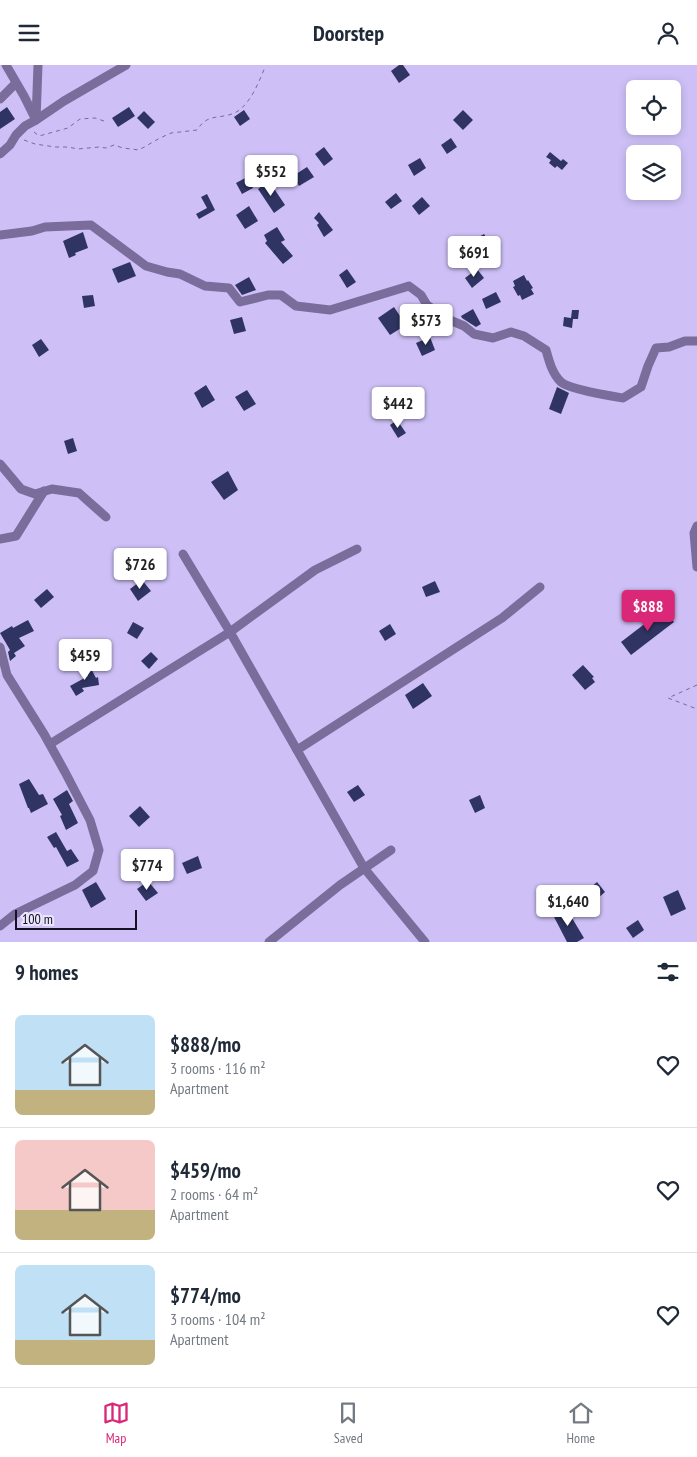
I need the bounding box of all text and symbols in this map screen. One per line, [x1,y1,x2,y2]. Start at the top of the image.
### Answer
icon: menu [15,19,43,47]
text: Doorstep [313,19,384,47]
icon: person [654,19,682,47]
map controls [626,80,681,200]
button: locate [626,80,681,135]
button: layers [626,145,681,200]
pin: $552 [241,155,301,197]
text: $552 [256,161,286,181]
pin: $691 [444,235,504,278]
text: $691 [459,242,489,262]
pin: $573 [396,303,456,346]
text: $573 [411,310,441,330]
pin: $442 [368,387,428,429]
text: $442 [383,393,413,413]
pin: $726 [110,547,170,590]
text: $726 [125,554,155,574]
pin: $888 [618,589,678,632]
text: $888 [633,596,663,616]
pin: $459 [55,639,115,681]
text: $459 [70,645,100,665]
pin: $774 [117,849,177,891]
text: $774 [132,855,162,875]
pin: $1,640 [527,885,609,927]
text: $1,640 [547,891,589,911]
scale bar [15,907,138,930]
text: 100 m [22,910,53,928]
icon: filters [654,958,682,986]
text: 9 homes [15,959,78,986]
text: $888/mo [170,1031,241,1058]
icon: home [55,1035,115,1095]
icon: heart [654,1051,682,1079]
text: 3 rooms · 116 m² [170,1058,266,1078]
text: Apartment [170,1078,229,1098]
text: $459/mo [170,1157,241,1184]
icon: home [55,1160,115,1220]
icon: heart [654,1176,682,1204]
text: 2 rooms · 64 m² [170,1184,258,1204]
text: Apartment [170,1204,229,1224]
text: $774/mo [170,1282,241,1309]
icon: home [55,1285,115,1345]
icon: heart [654,1301,682,1329]
text: 3 rooms · 104 m² [170,1309,266,1329]
text: Apartment [170,1329,229,1349]
tab: Map [102,1399,130,1447]
tab: Saved [334,1399,363,1447]
tab: Home [567,1399,595,1447]

